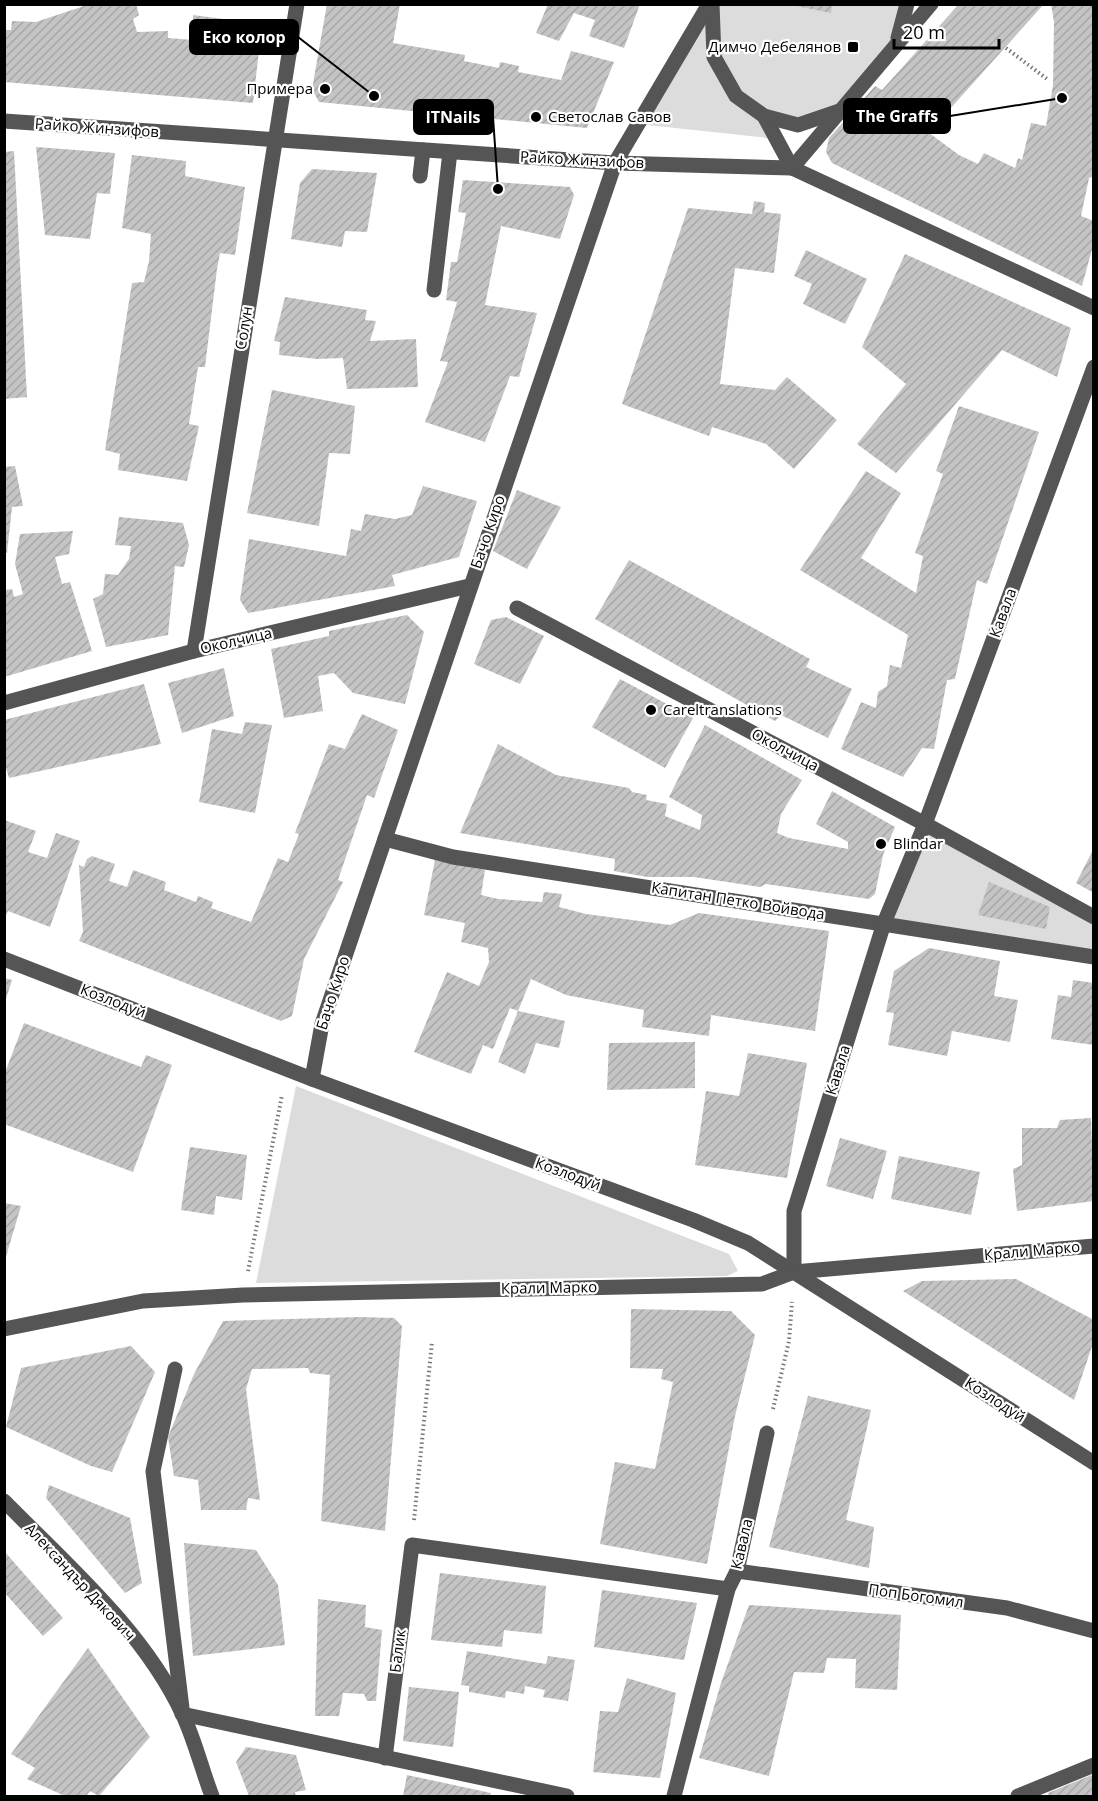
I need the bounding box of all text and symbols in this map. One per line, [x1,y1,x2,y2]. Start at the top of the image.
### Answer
scale bar [894,12,999,50]
callout: Еко колор [190,20,298,54]
text: 20 m [903,20,945,44]
text: Еко колор [202,26,286,48]
place label: Димчо Дебелянов [708,36,841,56]
marker: Димчо Дебелянов [846,40,860,54]
place label: Примера [246,78,313,98]
marker: Примера [318,82,332,96]
callout: The Graffs [844,99,950,133]
callout: ITNails [414,100,493,134]
text: The Graffs [856,105,938,127]
text: ITNails [426,106,481,128]
place label: Светослав Савов [548,106,671,126]
marker: Светослав Савов [529,110,543,124]
street label: Райко Жинзифов [34,113,160,141]
street label: Райко Жинзифов [519,146,645,172]
street label: Солун [230,305,256,351]
street label: Бачо Киро [465,492,509,571]
street label: Кавала [984,585,1020,640]
street label: Околчица [198,622,274,658]
place label: Careltranslations [663,699,782,719]
marker: Careltranslations [644,703,658,717]
street label: Околчица [748,723,823,775]
place label: Blindar [893,833,943,853]
marker: Blindar [874,837,888,851]
street label: Капитан Петко Войвода [650,876,826,924]
street label: Бачо Киро [311,953,353,1032]
street label: Козлодуй [78,978,149,1022]
street label: Кавала [820,1042,854,1097]
street label: Козлодуй [533,1152,604,1194]
street label: Крали Марко [983,1236,1081,1264]
street label: Крали Марко [501,1276,597,1298]
street label: Козлодуй [961,1372,1030,1426]
street label: Кавала [726,1517,757,1571]
street label: Александър Дякович [21,1518,141,1644]
street label: Поп Богомил [867,1578,965,1612]
street label: Балик [384,1628,410,1674]

